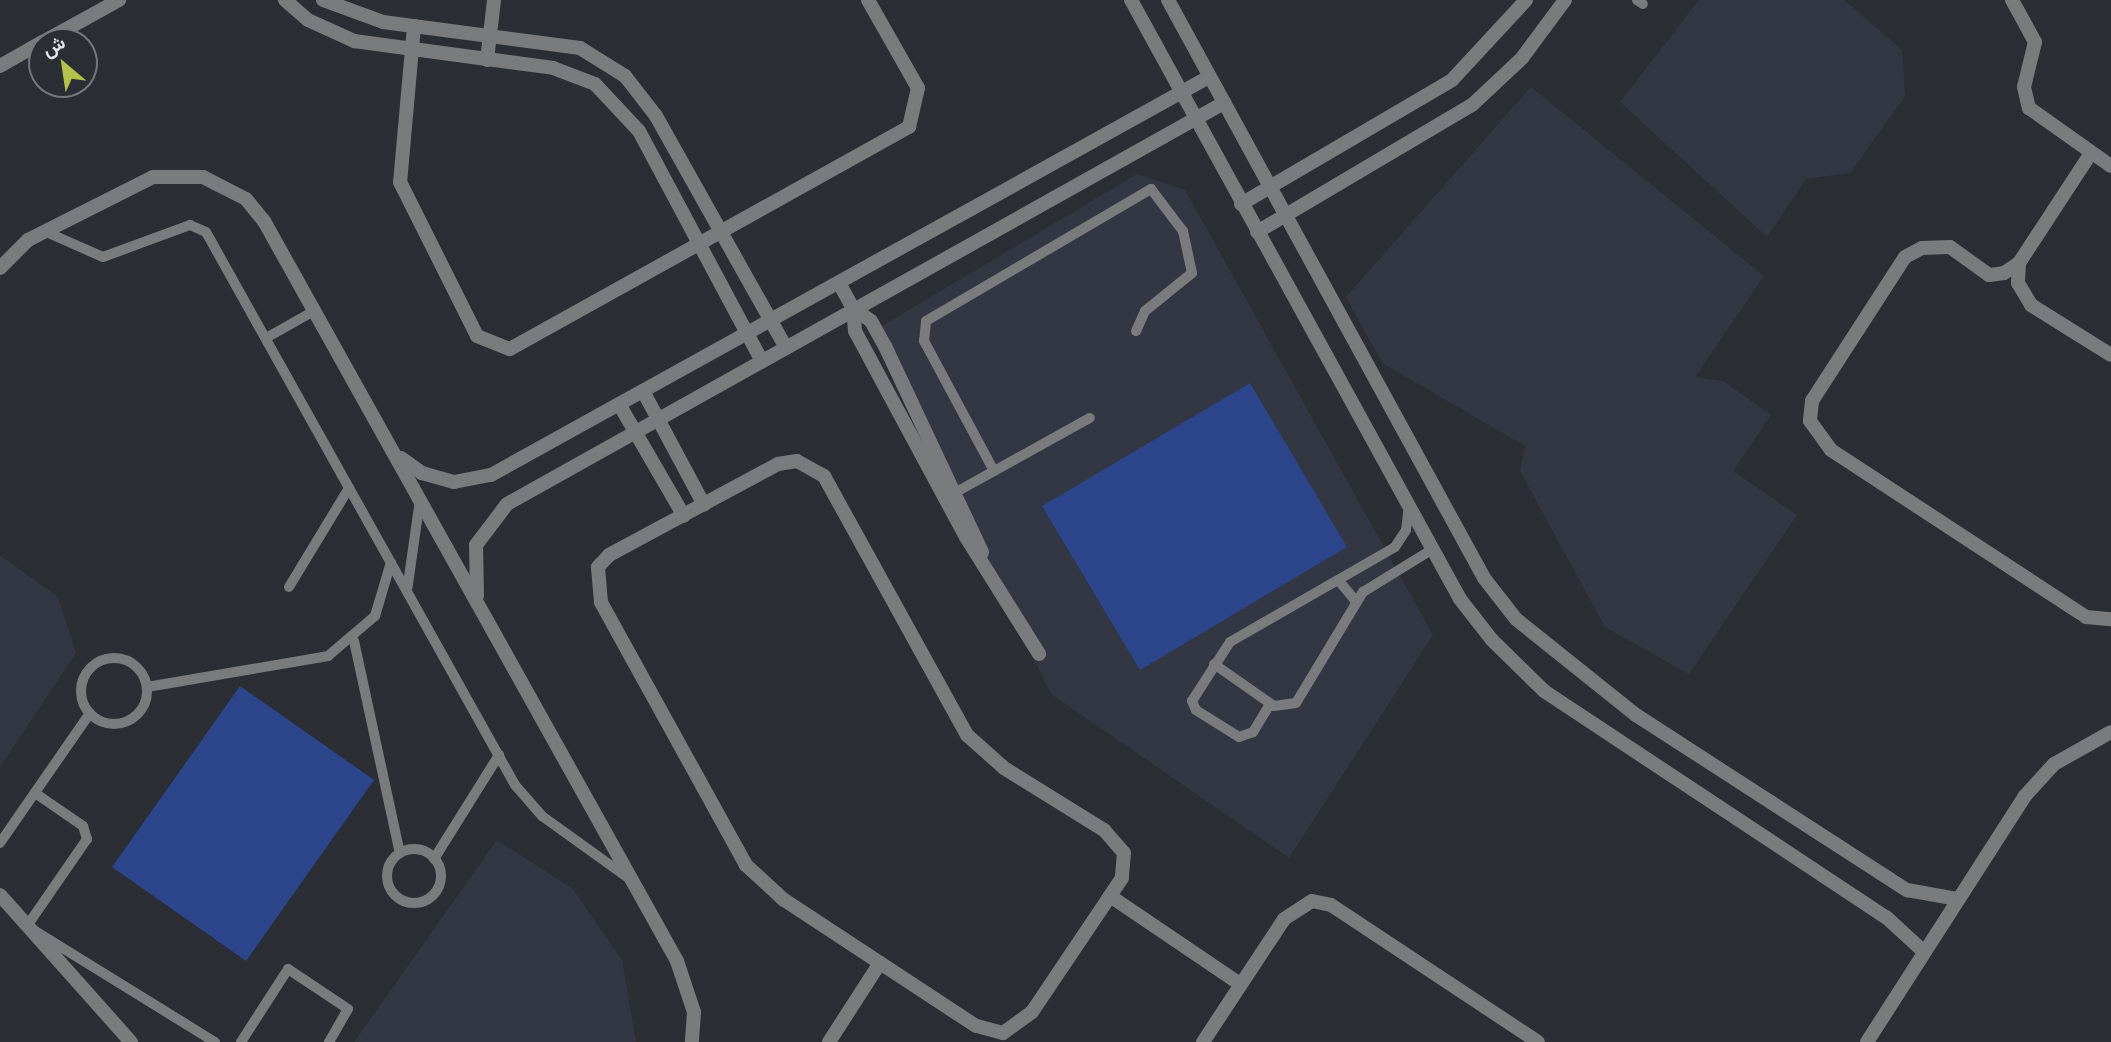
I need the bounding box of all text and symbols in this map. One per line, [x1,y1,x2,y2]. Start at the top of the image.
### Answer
north arrow [28,28,98,98]
text: ش [37,29,70,63]

